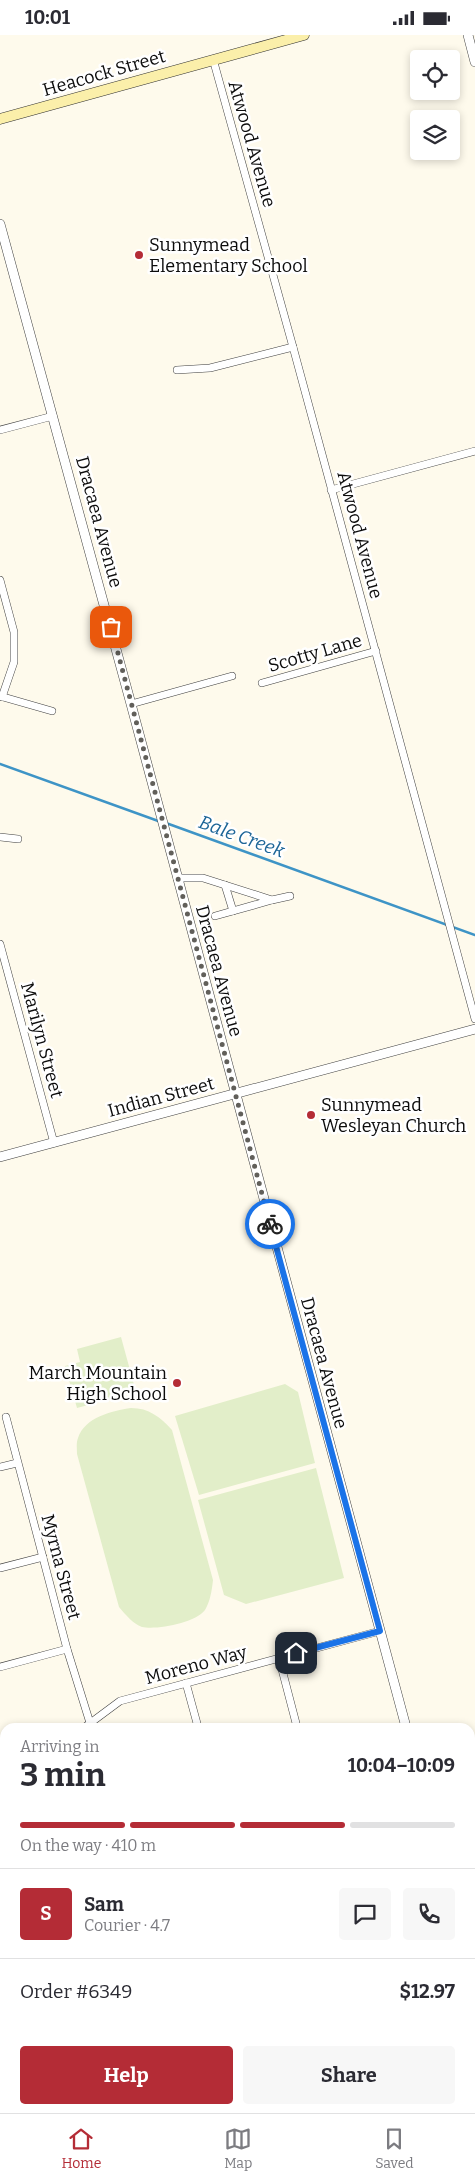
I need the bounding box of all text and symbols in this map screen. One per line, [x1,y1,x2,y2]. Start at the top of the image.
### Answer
text: 10:01 [25,6,70,29]
street label: Heacock Street [40,45,168,101]
map controls [410,50,460,160]
button: locate [410,50,460,100]
street label: Atwood Avenue [223,78,281,210]
button: layers [410,110,460,160]
place label: Sunnymead Elementary School [149,234,308,277]
marker: Sunnymead Elementary School [133,249,145,261]
street label: Dracaea Avenue [71,454,127,590]
street label: Atwood Avenue [332,469,388,601]
pin [90,606,132,648]
icon: bag [97,613,125,641]
street label: Scotty Lane [266,629,364,677]
water label: Bale Creek [196,810,288,863]
street label: Dracaea Avenue [191,903,247,1039]
street label: Marilyn Street [16,980,68,1101]
street label: Indian Street [105,1072,217,1122]
place label: Sunnymead Wesleyan Church [321,1094,466,1137]
marker: Sunnymead Wesleyan Church [305,1109,317,1121]
courier [245,1199,295,1249]
icon: bike [256,1210,284,1238]
street label: Dracaea Avenue [296,1295,352,1431]
place label: March Mountain High School [29,1362,168,1405]
marker: March Mountain High School [171,1377,183,1389]
street label: Myrna Street [36,1512,86,1623]
pin [275,1632,317,1674]
icon: home [282,1639,310,1667]
street label: Moreno Way [143,1641,250,1689]
text: Arriving in [20,1737,99,1756]
text: 10:04–10:09 [348,1754,455,1777]
text: 3 min [20,1756,106,1794]
text: On the way · 410 m [20,1836,156,1855]
button: chat [339,1888,391,1940]
button: phone [403,1888,455,1940]
text: Sam [84,1893,124,1916]
text: S [40,1902,52,1925]
text: Courier · 4.7 [84,1916,170,1935]
text: Order #6349 [20,1980,132,2003]
text: $12.97 [399,1980,455,2003]
button: Help [20,2046,233,2104]
button: Share [243,2046,455,2104]
tab: Home [61,2125,101,2172]
tab: Map [224,2125,252,2172]
tab: Saved [375,2125,414,2172]

